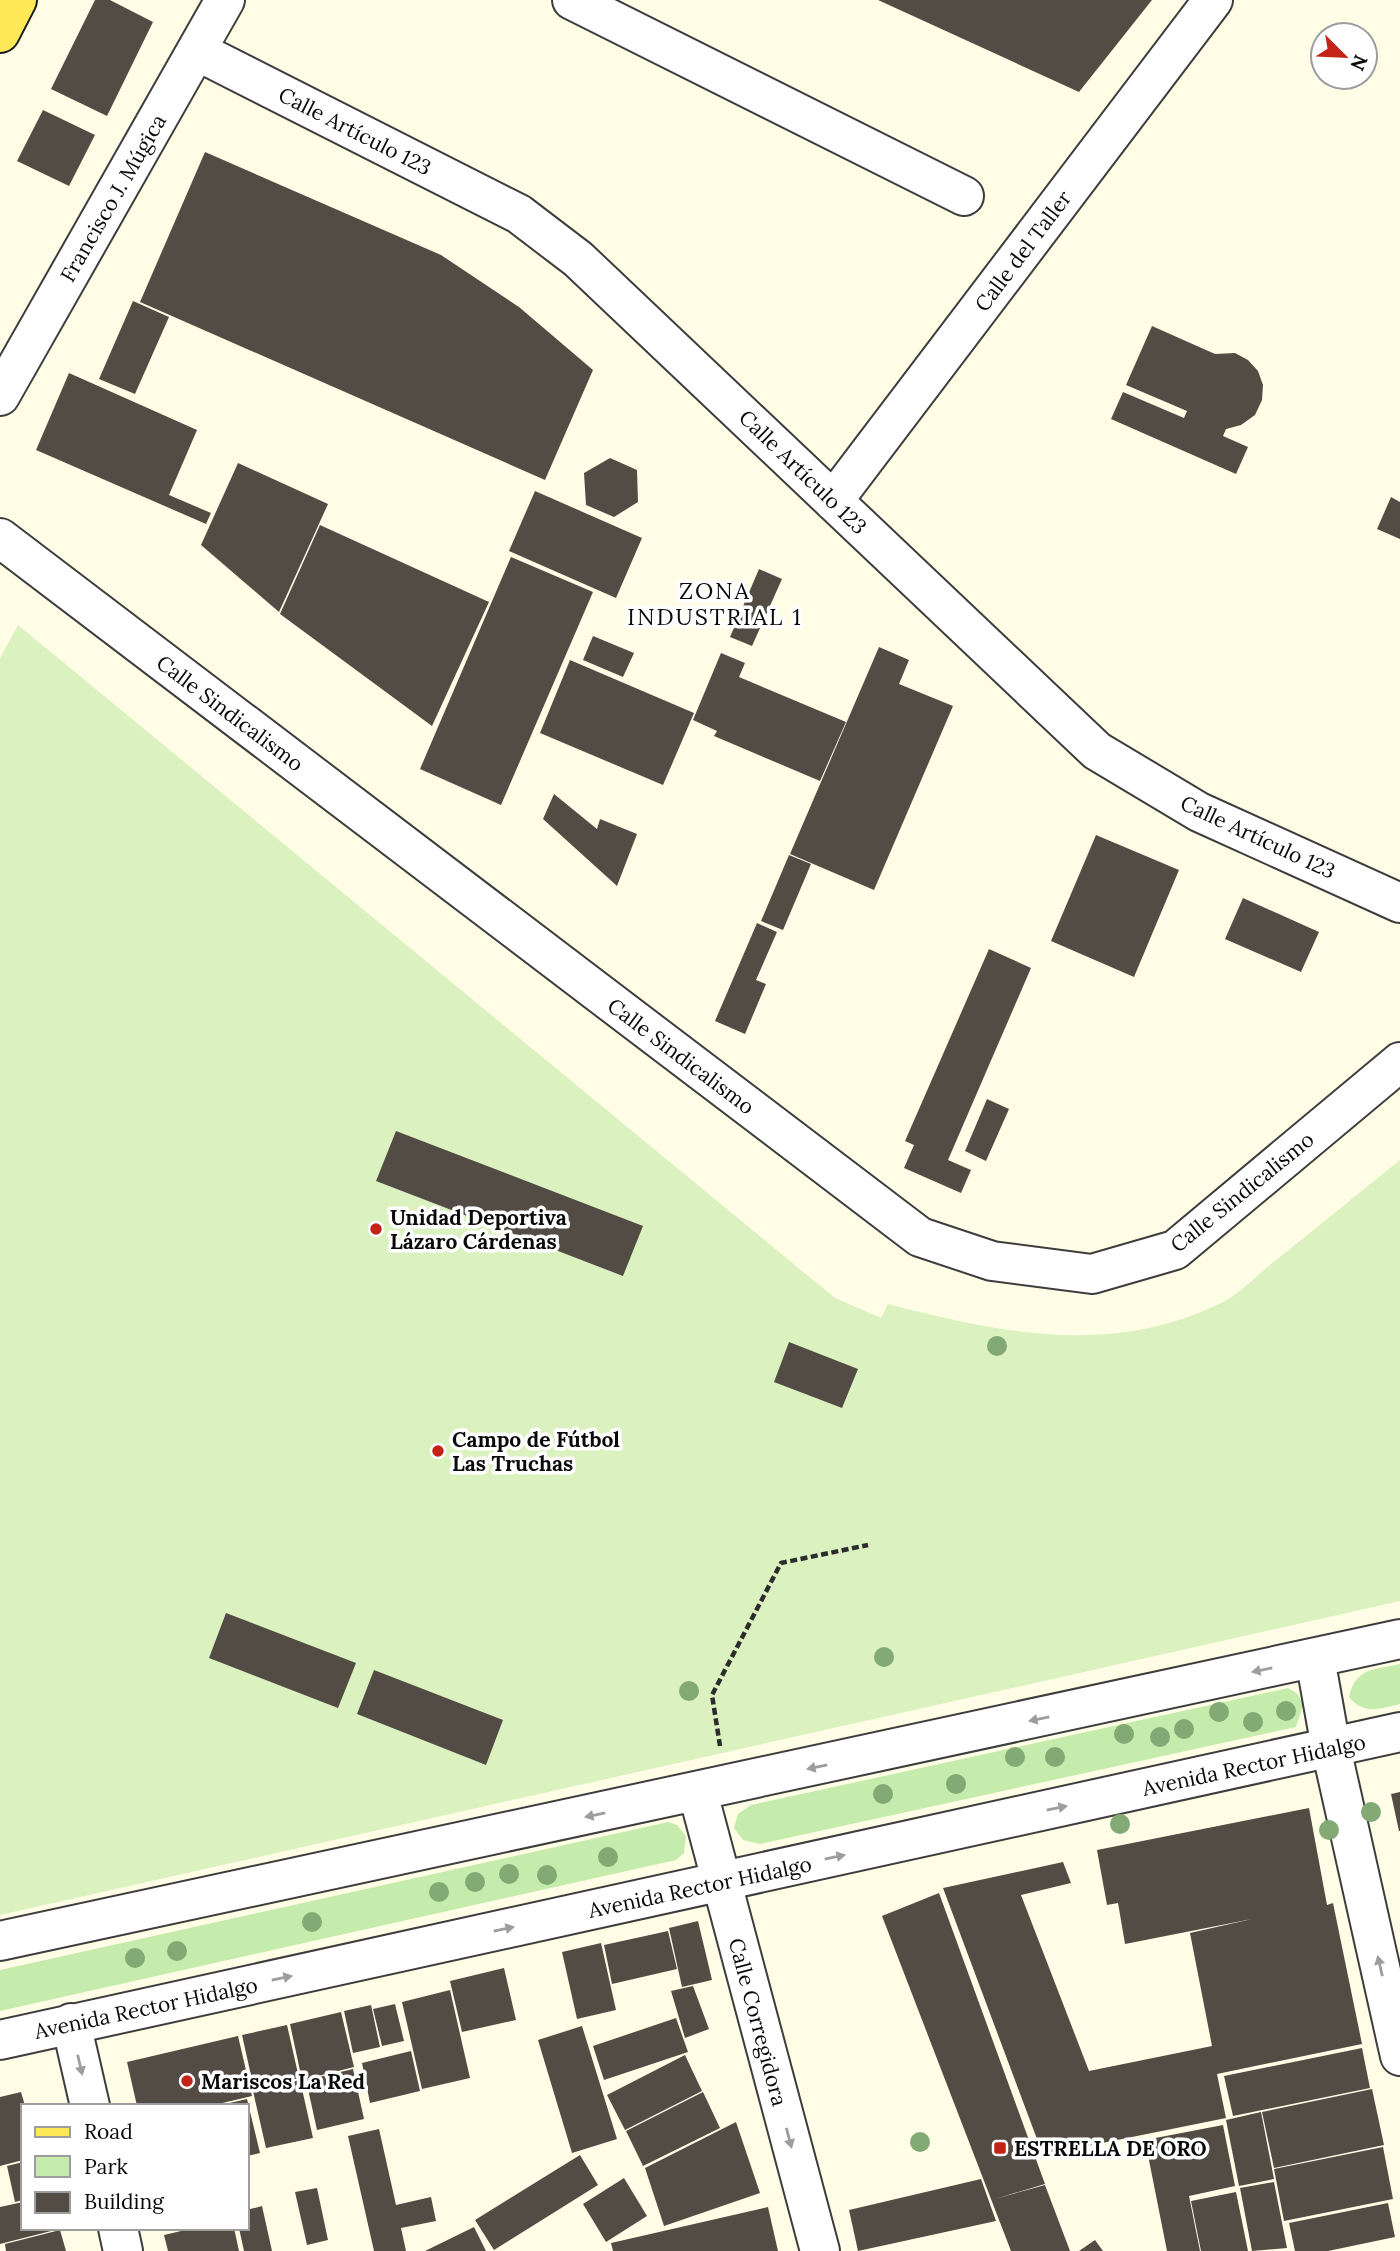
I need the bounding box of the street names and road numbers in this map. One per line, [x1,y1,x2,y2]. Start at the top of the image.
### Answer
street label: Calle Artículo 123 [274,81,436,181]
street label: Francisco J. Múgica [54,109,172,287]
street label: Calle del Taller [969,185,1077,317]
street label: Calle Artículo 123 [733,404,873,540]
street label: Calle Sindicalismo [151,649,309,777]
street label: Calle Artículo 123 [1176,789,1340,885]
street label: Calle Sindicalismo [602,992,760,1120]
street label: Calle Sindicalismo [1165,1126,1319,1258]
street label: Avenida Rector Hidalgo [1139,1728,1368,1802]
street label: Avenida Rector Hidalgo [585,1850,814,1924]
street label: Calle Corregidora [723,1935,793,2109]
street label: Avenida Rector Hidalgo [31,1971,260,2045]

